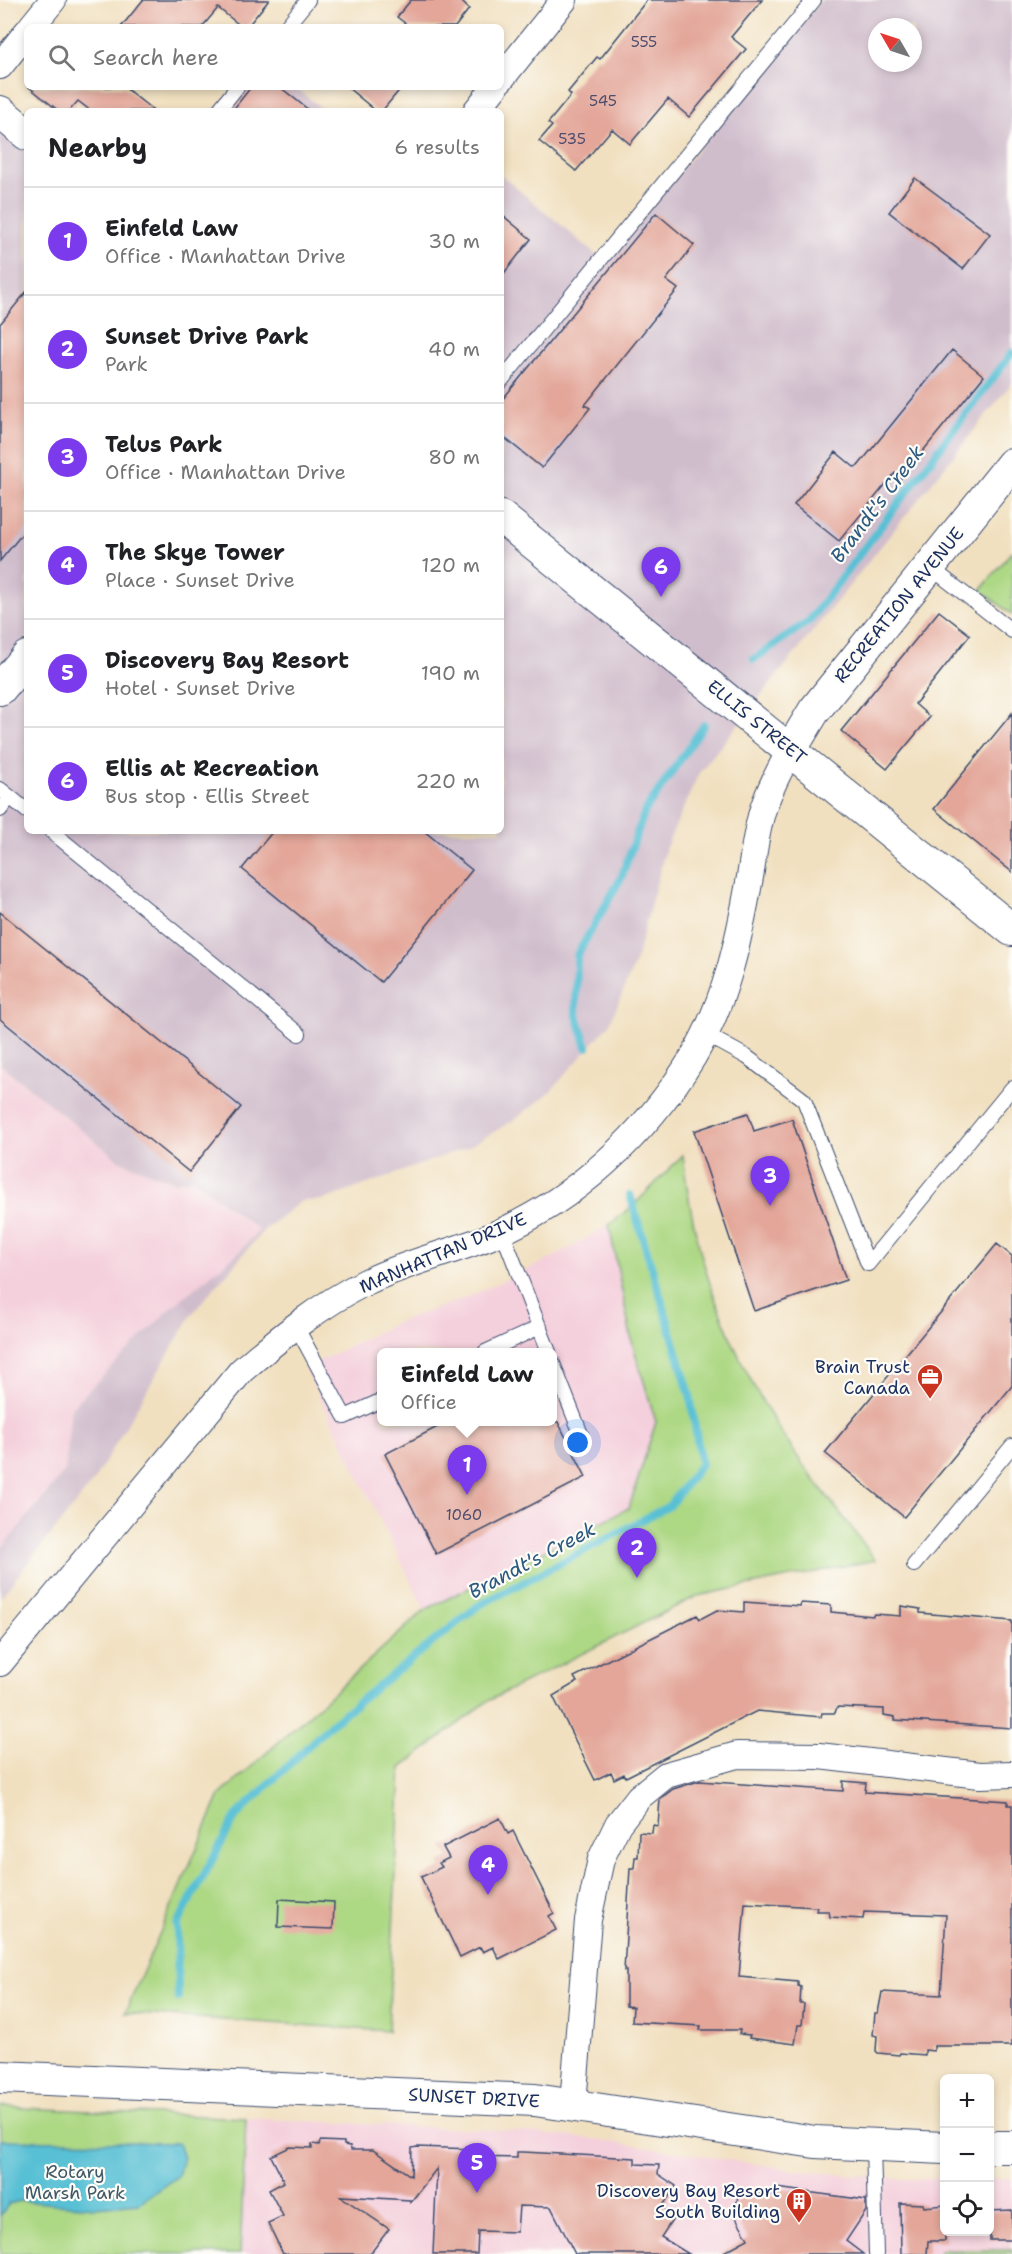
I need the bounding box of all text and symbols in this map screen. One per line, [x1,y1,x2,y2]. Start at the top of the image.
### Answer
north arrow [868,18,922,72]
search box [24,24,504,90]
house number: 555 [631,32,657,52]
icon: search [45,41,78,74]
text: Search here [93,43,219,72]
house number: 545 [589,91,617,111]
house number: 535 [558,129,586,149]
text: Nearby [48,130,147,165]
text: 6 results [394,134,480,160]
text: Einfeld Law [105,214,238,243]
text: 1 [63,228,72,254]
text: 30 m [428,228,480,254]
text: Office · Manhattan Drive [105,243,346,269]
text: Sunset Drive Park [105,322,309,351]
text: 2 [61,336,75,362]
text: 40 m [428,336,480,362]
text: Park [105,351,148,377]
text: Telus Park [105,430,223,459]
water label: Brandt's Creek [824,439,930,568]
text: 3 [61,444,75,470]
text: 80 m [428,444,480,470]
text: Office · Manhattan Drive [105,459,346,485]
street label: RECREATION AVENUE [829,522,969,688]
text: The Skye Tower [105,538,285,567]
pin: 6 [642,548,680,597]
text: 4 [61,552,75,578]
text: 120 m [421,552,480,578]
text: Place · Sunset Drive [105,567,295,593]
text: Discovery Bay Resort [105,646,349,675]
text: 5 [61,660,74,686]
text: 190 m [421,660,480,686]
street label: ELLIS STREET [702,674,812,770]
text: Hotel · Sunset Drive [105,675,296,701]
text: Ellis at Recreation [105,754,319,783]
text: 6 [61,768,75,794]
text: 220 m [416,768,480,794]
text: Bus stop · Ellis Street [105,783,310,809]
pin: 3 [750,1156,790,1206]
street label: MANHATTAN DRIVE [356,1207,530,1299]
popup [377,1348,557,1426]
place label: Brain Trust Canada [815,1355,910,1400]
text: Einfeld Law [401,1360,533,1389]
office icon: Brain Trust Canada [915,1362,945,1400]
text: Office [401,1389,457,1415]
your location [563,1428,592,1457]
pin: 1 [448,1446,486,1495]
house number: 1060 [446,1505,482,1525]
water label: Brandt's Creek [464,1515,601,1605]
pin: 2 [618,1528,656,1578]
pin: 4 [468,1846,508,1895]
map controls [940,2074,994,2236]
button: + [940,2074,994,2128]
street label: SUNSET DRIVE [408,2083,540,2113]
button: − [940,2128,994,2182]
pin: 5 [458,2144,496,2193]
park label: Rotary Marsh Park [25,2160,125,2205]
place label: Discovery Bay Resort South Building [597,2179,780,2224]
button: locate [940,2182,994,2236]
building icon: Discovery Bay Resort South Building [784,2186,814,2224]

